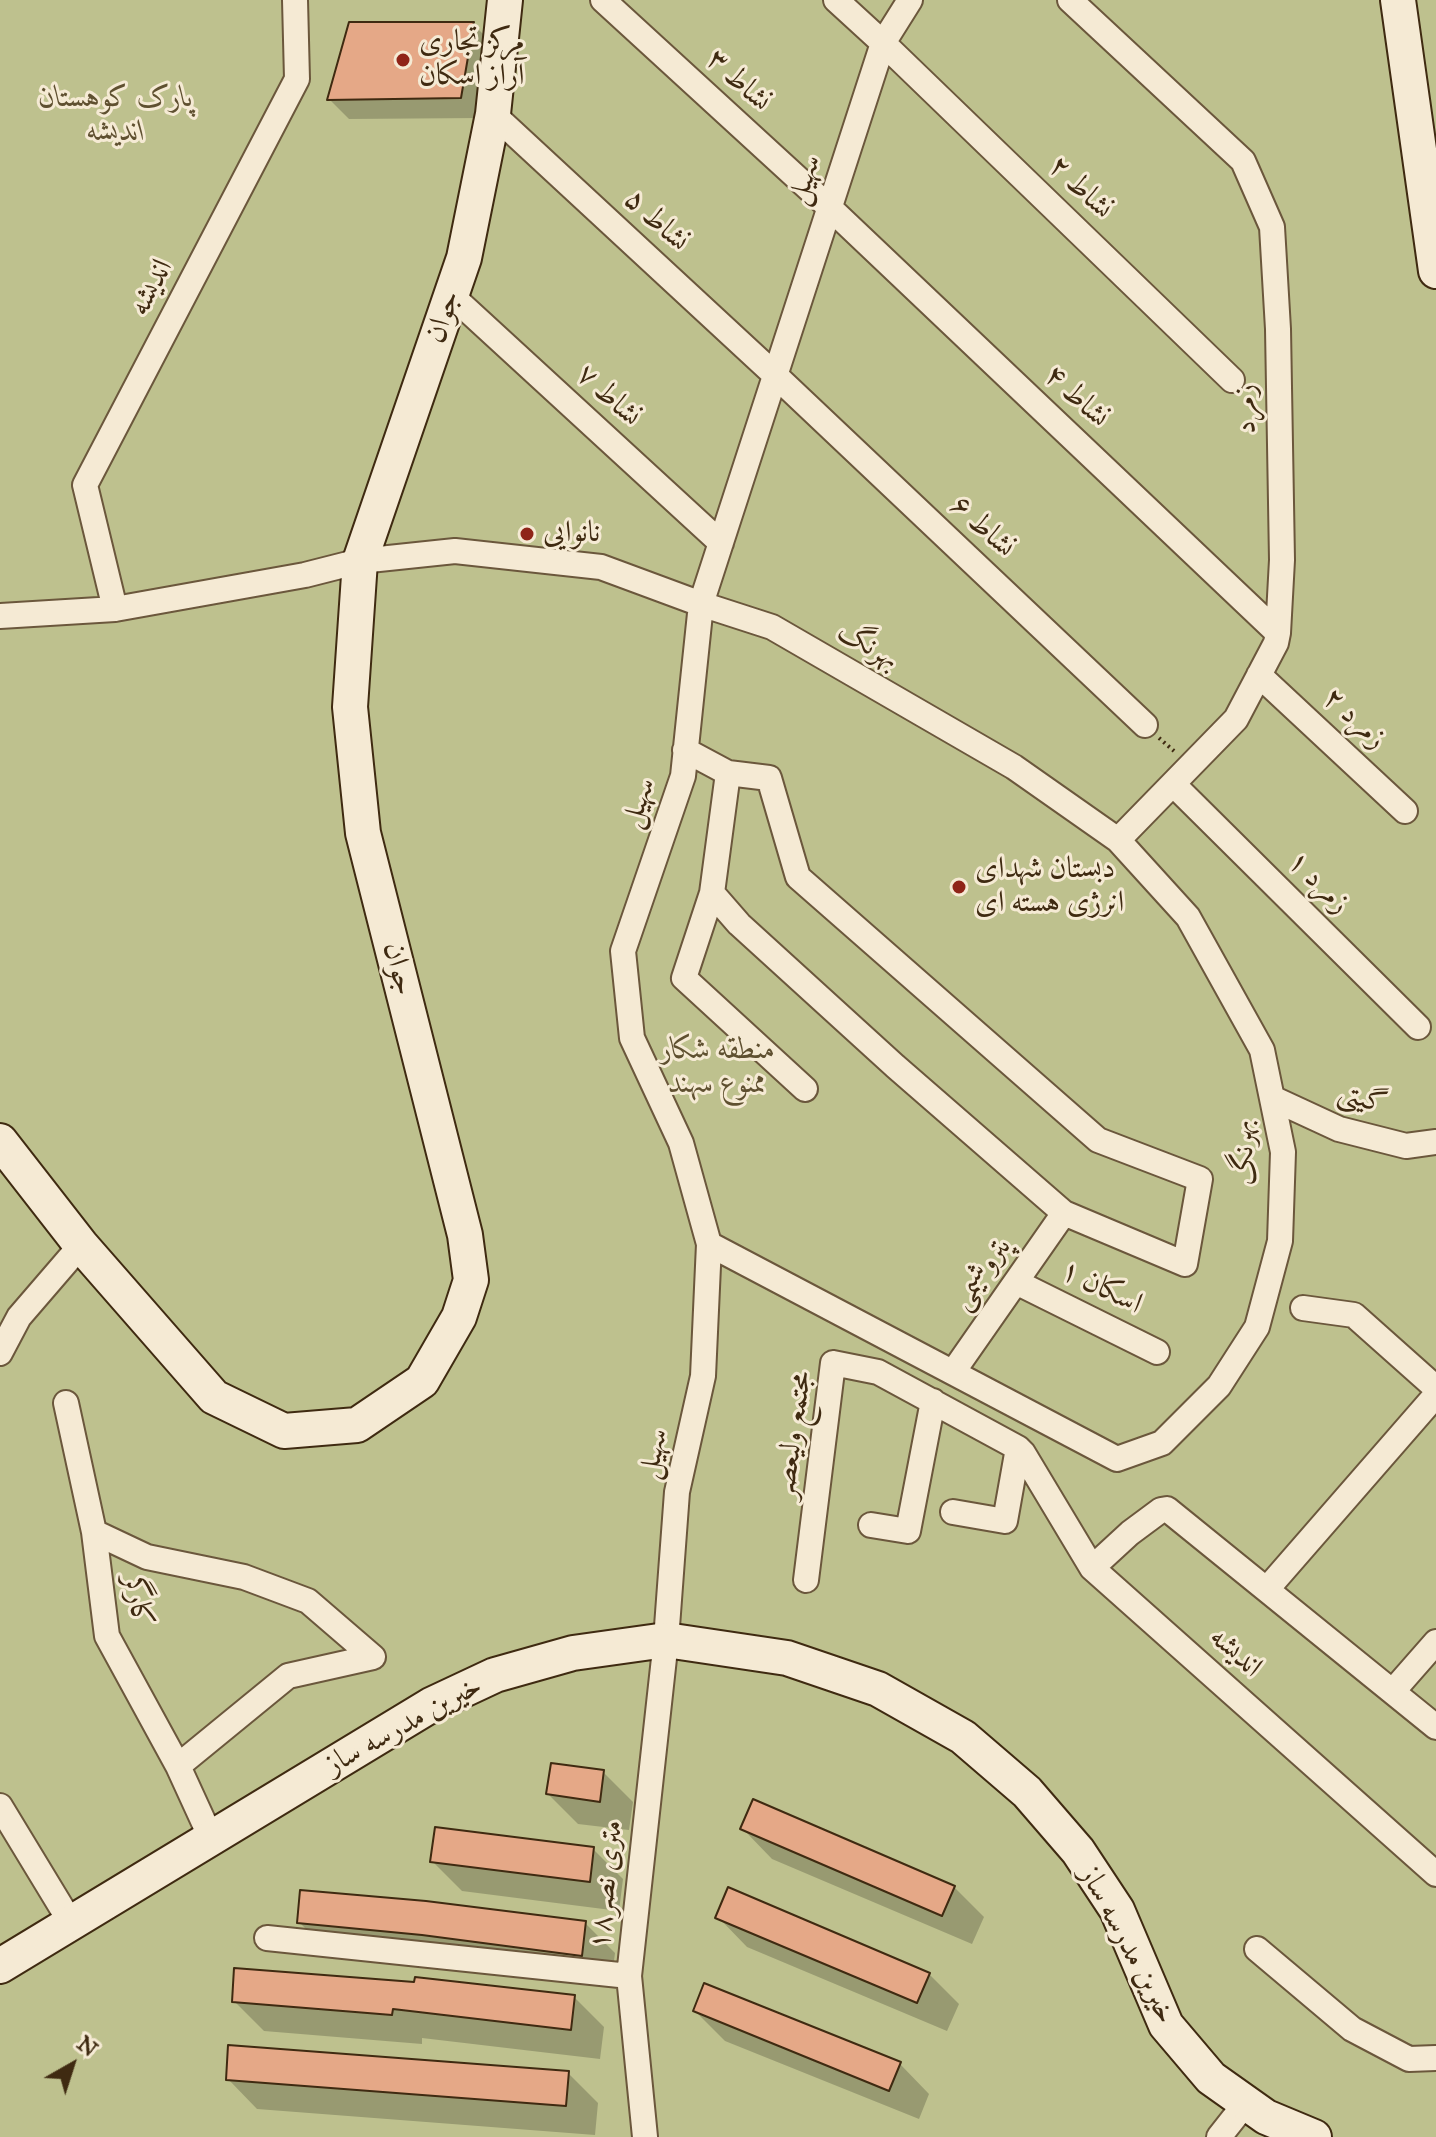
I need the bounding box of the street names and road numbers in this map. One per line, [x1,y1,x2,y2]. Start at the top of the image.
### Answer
street label: نشاط ۳ [698,42,778,120]
street label: نشاط ۲ [1040,149,1120,227]
street label: سهیل [780,150,830,210]
street label: نشاط ۵ [616,182,696,260]
street label: اندیشه [122,254,182,322]
street label: جوان [418,286,470,348]
street label: نشاط ۷ [568,357,648,435]
street label: نشاط ۴ [1036,358,1116,436]
street label: زمرد [1229,384,1265,434]
street label: نشاط ۶ [942,488,1022,566]
street label: بهرنگ [830,614,906,678]
street label: زمرد ۲ [1315,681,1393,757]
street label: سهیل [614,773,664,833]
street label: زمرد ۱ [1279,844,1357,922]
street label: جوان [374,939,422,999]
street label: گیتی [1333,1074,1391,1124]
street label: بهرنگ [1224,1119,1266,1187]
street label: پتروشیمی [944,1231,1020,1317]
street label: اسکان ۱ [1054,1253,1148,1323]
street label: مجتمع ولیعصر [767,1369,821,1501]
street label: سهیل [631,1425,677,1483]
street label: کارگر [115,1572,159,1630]
street label: اندیشه [1201,1620,1269,1686]
street label: خیرین مدرسه ساز [319,1668,489,1784]
street label: ۱۸متری نصر [582,1818,632,1952]
street label: خیرین مدرسه ساز [1070,1860,1184,2030]

